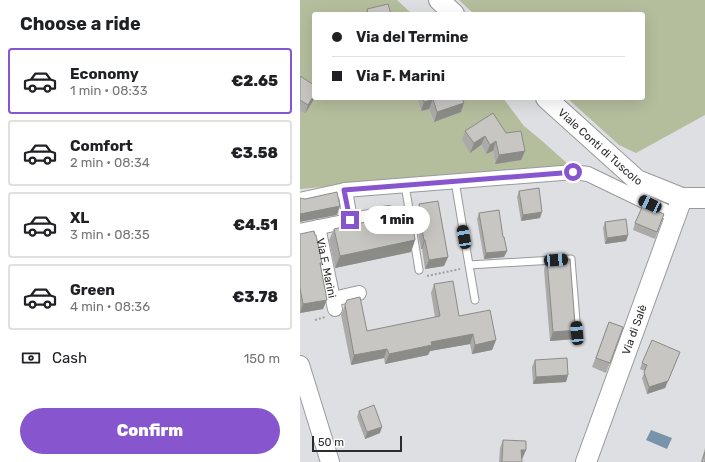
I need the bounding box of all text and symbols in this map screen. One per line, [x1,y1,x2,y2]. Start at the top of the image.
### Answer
text: Choose a ride [20,13,141,35]
text: Via del Termine [356,28,469,46]
icon: car [22,63,58,99]
text: Economy [70,65,139,83]
text: Via F. Marini [356,67,445,85]
text: €2.65 [231,72,278,90]
text: 1 min · 08:33 [70,83,147,98]
street label: Viale Conti di Tuscolo [556,106,644,188]
icon: car [22,135,58,171]
text: Comfort [70,137,133,155]
text: €3.58 [231,144,278,162]
text: 2 min · 08:34 [70,155,150,170]
route start [564,163,582,181]
car [637,193,663,215]
callout: 1 min [364,206,430,234]
icon: car [22,207,58,243]
text: XL [70,209,89,227]
route end [341,211,359,229]
text: 1 min [380,212,414,227]
text: €4.51 [233,216,278,234]
car [456,224,472,250]
text: 3 min · 08:35 [70,227,150,242]
street label: Via F. Marini [314,237,339,299]
car [544,253,568,267]
icon: car [22,279,58,315]
text: Green [70,281,115,299]
text: €3.78 [232,288,278,306]
text: 4 min · 08:36 [70,299,150,314]
street label: Via di Salè [619,303,649,356]
car [570,321,584,345]
icon: cash [20,347,42,369]
text: Cash [52,349,87,367]
text: 150 m [244,351,280,366]
button: Confirm [20,408,280,454]
scale bar [312,434,402,453]
text: 50 m [318,436,344,449]

